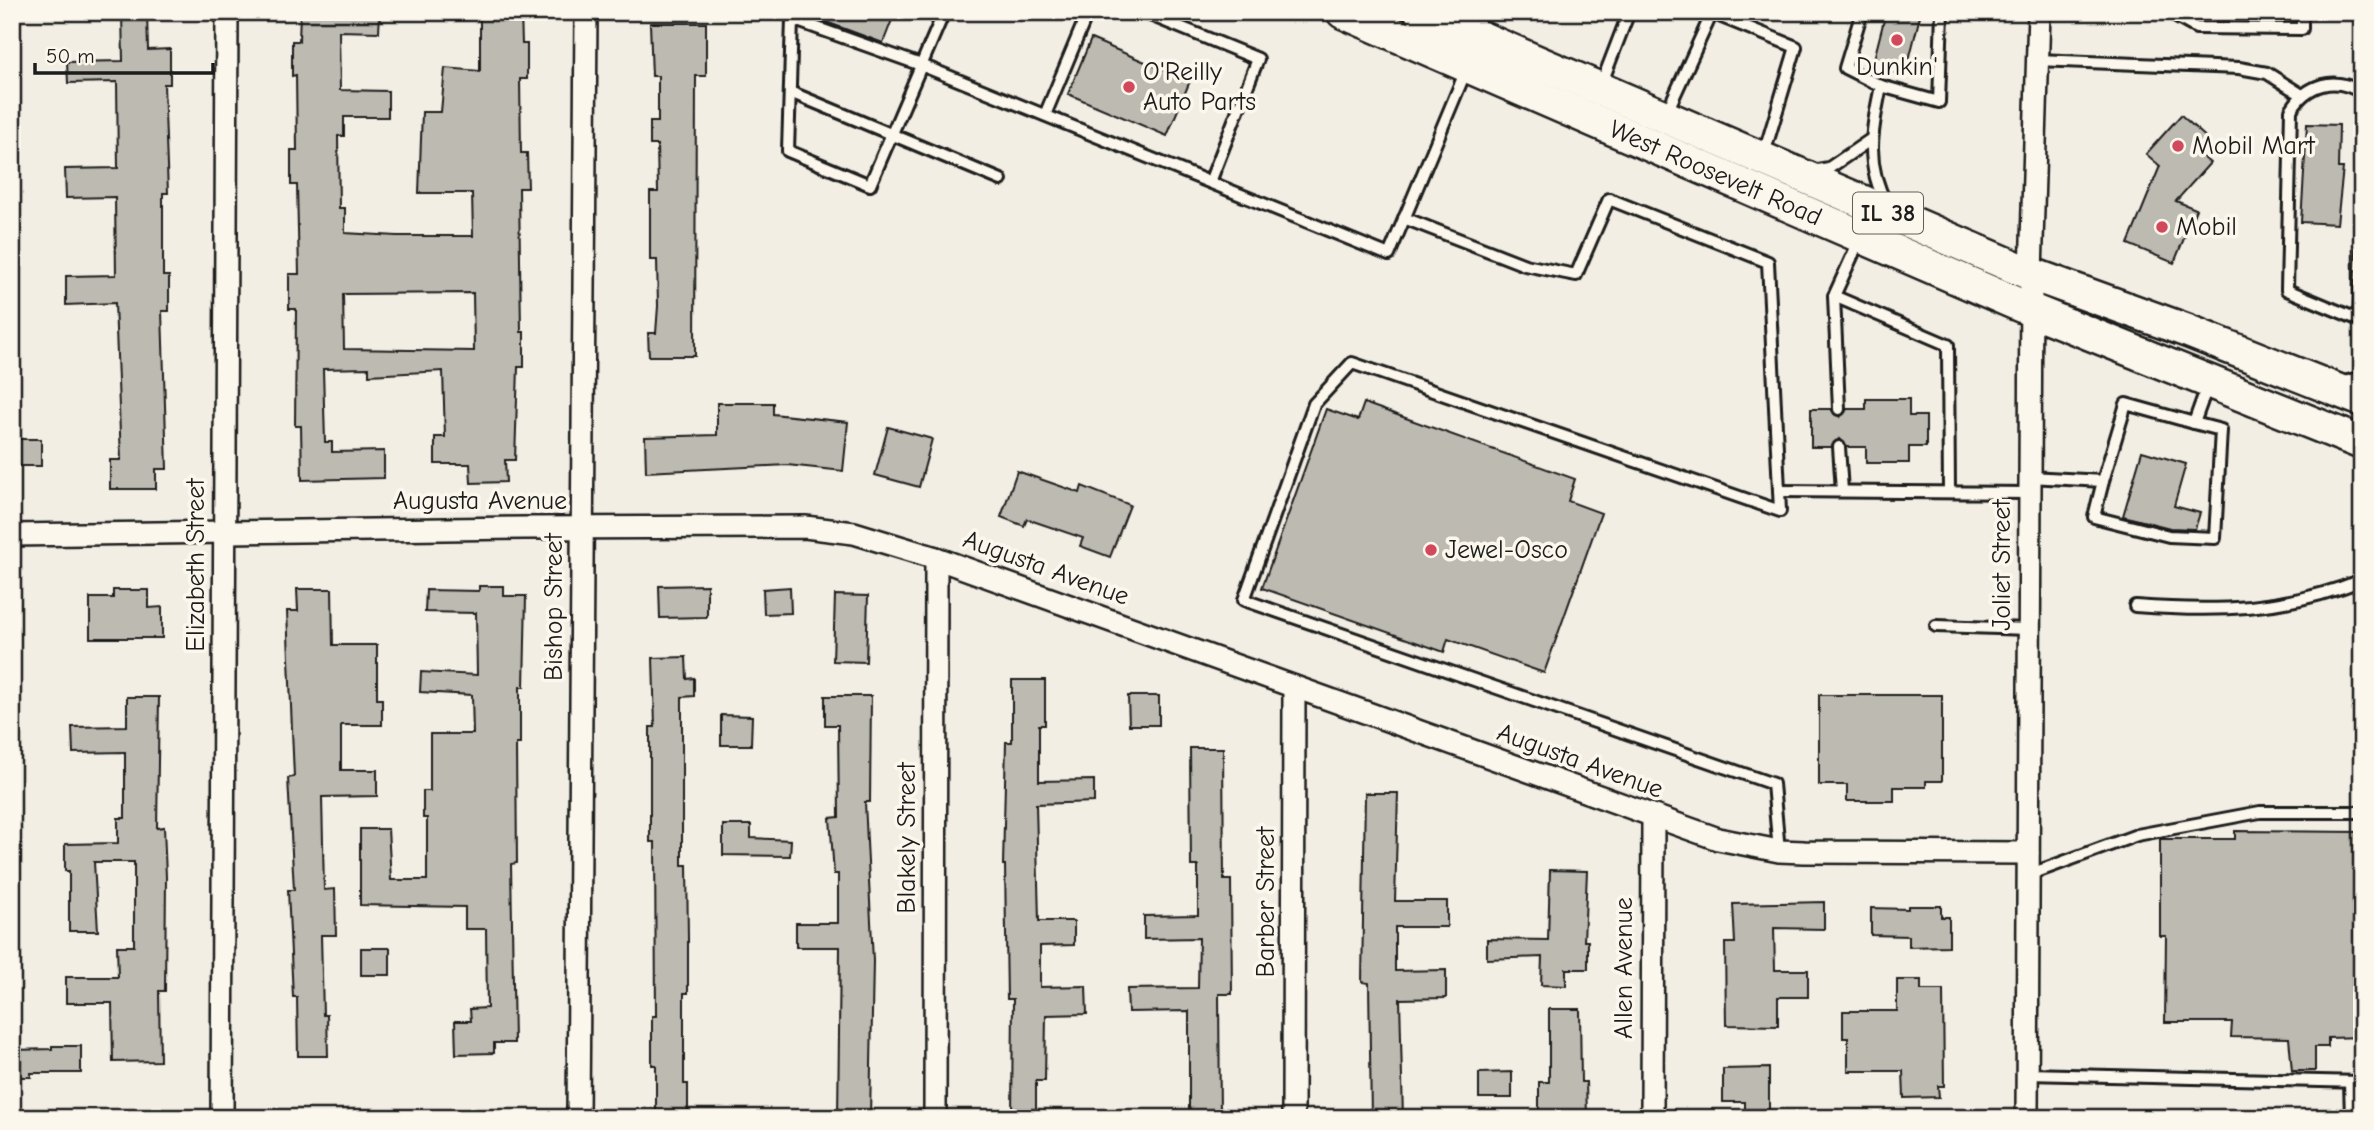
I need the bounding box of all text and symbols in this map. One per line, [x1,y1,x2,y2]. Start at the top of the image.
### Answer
scale bar [35,32,214,76]
marker: Dunkin' [1889,32,1905,48]
text: 50 m [46,44,95,68]
place label: Dunkin' [1856,52,1938,82]
place label: O'Reilly Auto Parts [1143,57,1256,117]
marker: O'Reilly Auto Parts [1121,79,1137,95]
street label: West Roosevelt Road [1605,114,1826,233]
place label: Mobil Mart [2192,131,2316,161]
marker: Mobil Mart [2170,138,2186,154]
road number: IL 38 [1853,192,1923,233]
place label: Mobil [2176,212,2237,242]
marker: Mobil [2154,219,2170,235]
street label: Elizabeth Street [181,477,211,652]
street label: Augusta Avenue [393,486,567,516]
street label: Joliet Street [1987,498,2017,631]
street label: Augusta Avenue [959,524,1133,612]
street label: Bishop Street [539,531,569,681]
place label: Jewel-Osco [1445,535,1568,565]
marker: Jewel-Osco [1423,542,1439,558]
street label: Augusta Avenue [1493,717,1667,805]
street label: Blakely Street [892,761,922,914]
street label: Barber Street [1251,825,1281,977]
street label: Allen Avenue [1609,897,1639,1039]

